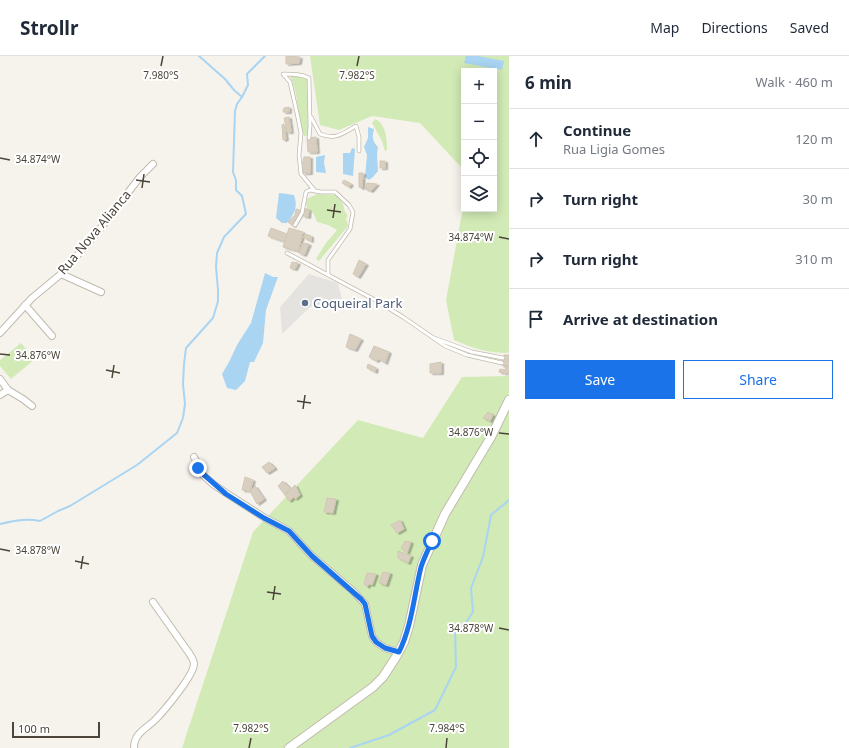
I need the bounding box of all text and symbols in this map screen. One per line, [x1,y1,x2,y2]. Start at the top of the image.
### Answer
text: Strollr [20,15,79,41]
text: Map [650,18,679,37]
text: Directions [701,18,768,37]
text: Saved [790,18,829,37]
text: 7.980°S [143,68,179,82]
text: 7.982°S [339,68,375,82]
map controls [461,68,497,212]
button: + [461,68,497,104]
text: 6 min [525,71,572,94]
text: Walk · 460 m [755,73,833,91]
button: − [461,104,497,140]
text: Continue [563,120,631,140]
icon: ahead [525,128,547,150]
text: 120 m [795,130,833,148]
button: locate [461,140,497,176]
text: Rua Ligia Gomes [563,140,665,158]
text: 34.874°W [16,152,61,166]
button: layers [461,176,497,212]
street label: Rua Nova Alianca [53,186,135,278]
icon: right [525,188,547,210]
text: Turn right [563,189,638,209]
text: 30 m [803,190,833,208]
text: 34.874°W [449,230,494,244]
icon: right [525,248,547,270]
text: Turn right [563,249,638,269]
text: 310 m [795,250,833,268]
place label: Coqueiral Park [313,294,402,312]
marker: Coqueiral Park [300,298,310,308]
icon: arrive [525,308,547,330]
text: Arrive at destination [563,309,718,329]
text: 34.876°W [16,348,61,362]
button: Save [525,360,675,399]
button: Share [683,360,833,399]
text: 34.876°W [449,425,494,439]
route end [189,459,207,477]
route start [423,532,441,550]
text: 34.878°W [16,543,61,557]
text: 34.878°W [449,621,494,635]
scale bar [12,720,100,739]
text: 100 m [18,721,50,736]
text: 7.982°S [233,721,269,735]
text: 7.984°S [429,721,465,735]

